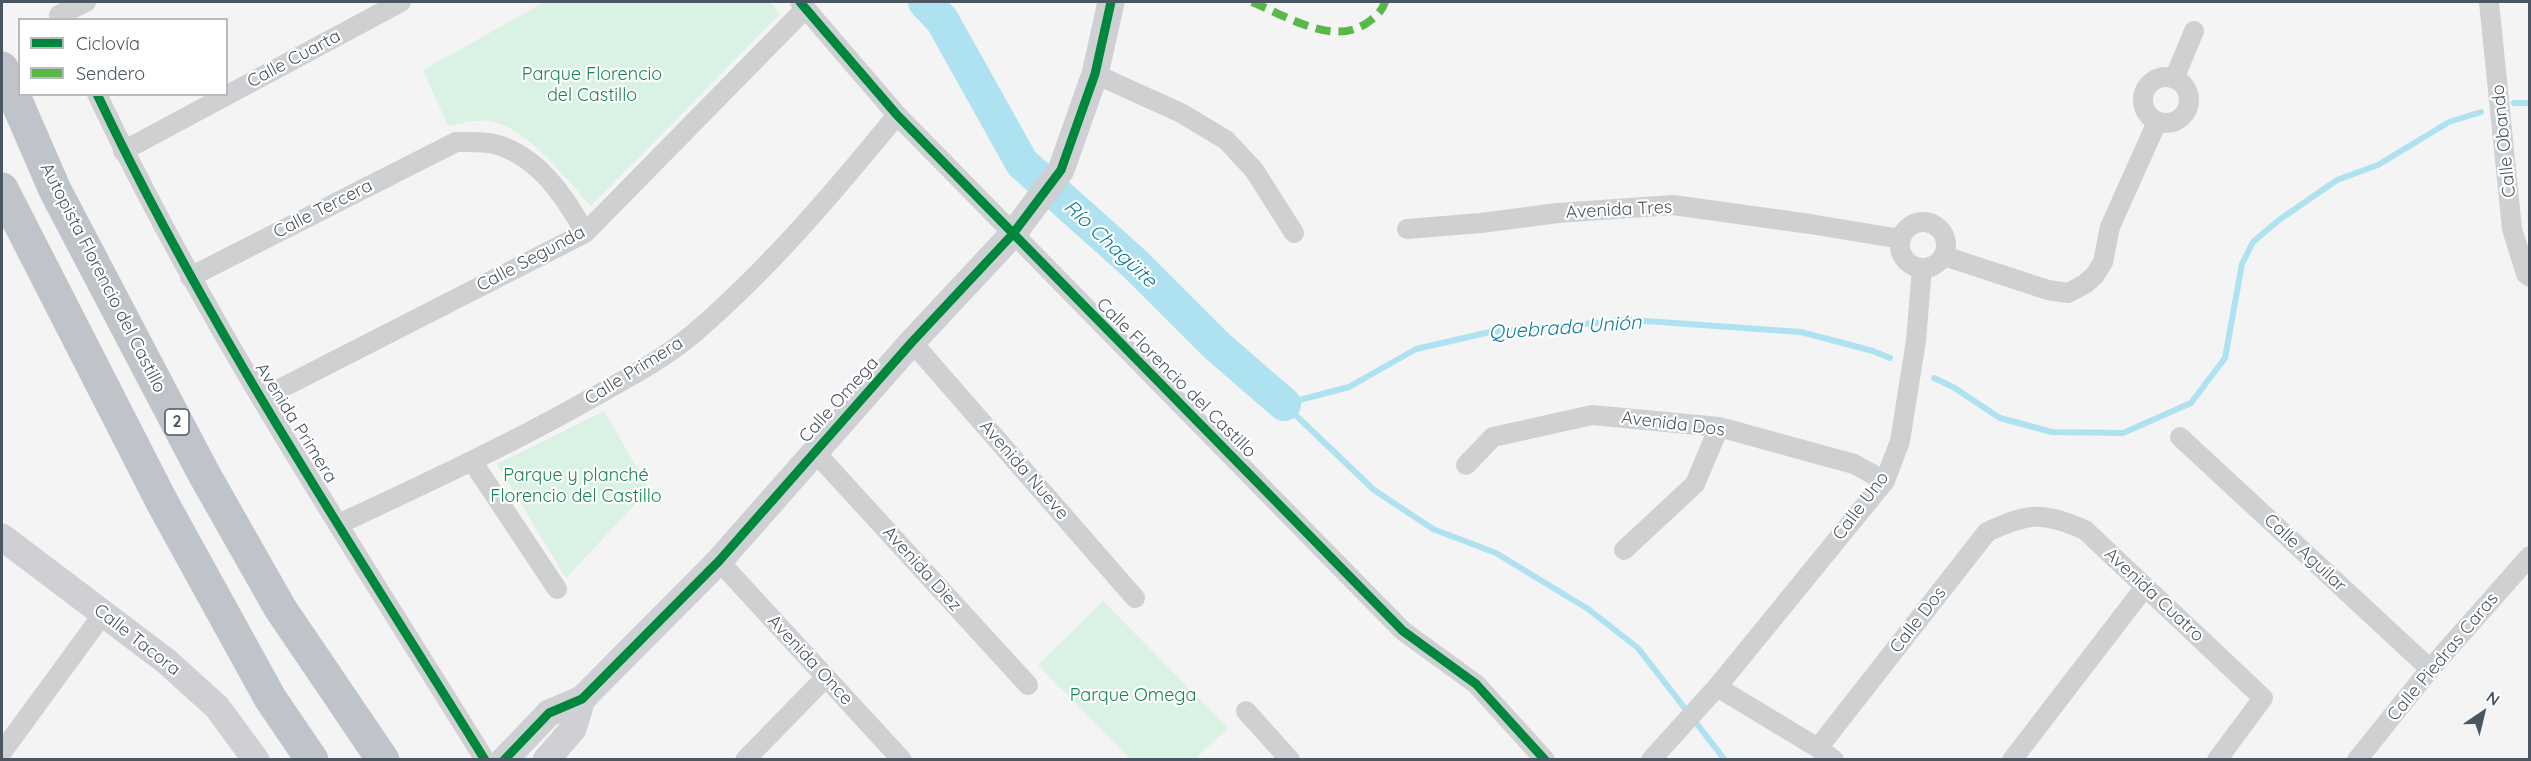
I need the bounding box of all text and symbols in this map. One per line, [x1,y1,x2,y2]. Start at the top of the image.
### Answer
legend [18,18,228,96]
street label: Calle Cuarta [244,25,344,93]
text: Ciclovía [76,32,140,55]
text: Sendero [76,62,145,85]
park label: Parque Florencio del Castillo [522,64,662,106]
street label: Calle Obando [2487,83,2521,199]
street label: Autopista Florencio del Castillo [36,160,170,396]
street label: Calle Tercera [270,175,376,243]
water label: Río Chagüite [1059,195,1161,293]
street label: Avenida Tres [1565,196,1673,224]
street label: Calle Segunda [473,221,589,297]
street label: Calle Florencio del Castillo [1092,294,1260,462]
water label: Quebrada Unión [1488,311,1642,345]
street label: Calle Primera [581,332,687,410]
street label: Calle Omega [795,353,883,447]
street label: Avenida Primera [250,359,342,487]
street label: Avenida Dos [1620,407,1726,441]
road number: 2 [165,409,189,435]
street label: Avenida Nueve [975,416,1073,524]
park label: Parque y planché Florencio del Castillo [490,465,662,508]
street label: Calle Uno [1828,468,1894,544]
street label: Calle Aguilar [2259,509,2351,597]
street label: Avenida Diez [878,522,966,616]
street label: Avenida Cuatro [2100,543,2208,647]
street label: Calle Dos [1885,583,1951,657]
street label: Calle Piedras Caras [2383,588,2503,726]
street label: Calle Tacora [90,600,184,680]
street label: Avenida Once [763,610,857,710]
north arrow [2453,683,2513,743]
park label: Parque Omega [1070,685,1196,707]
text: N [2483,687,2504,710]

